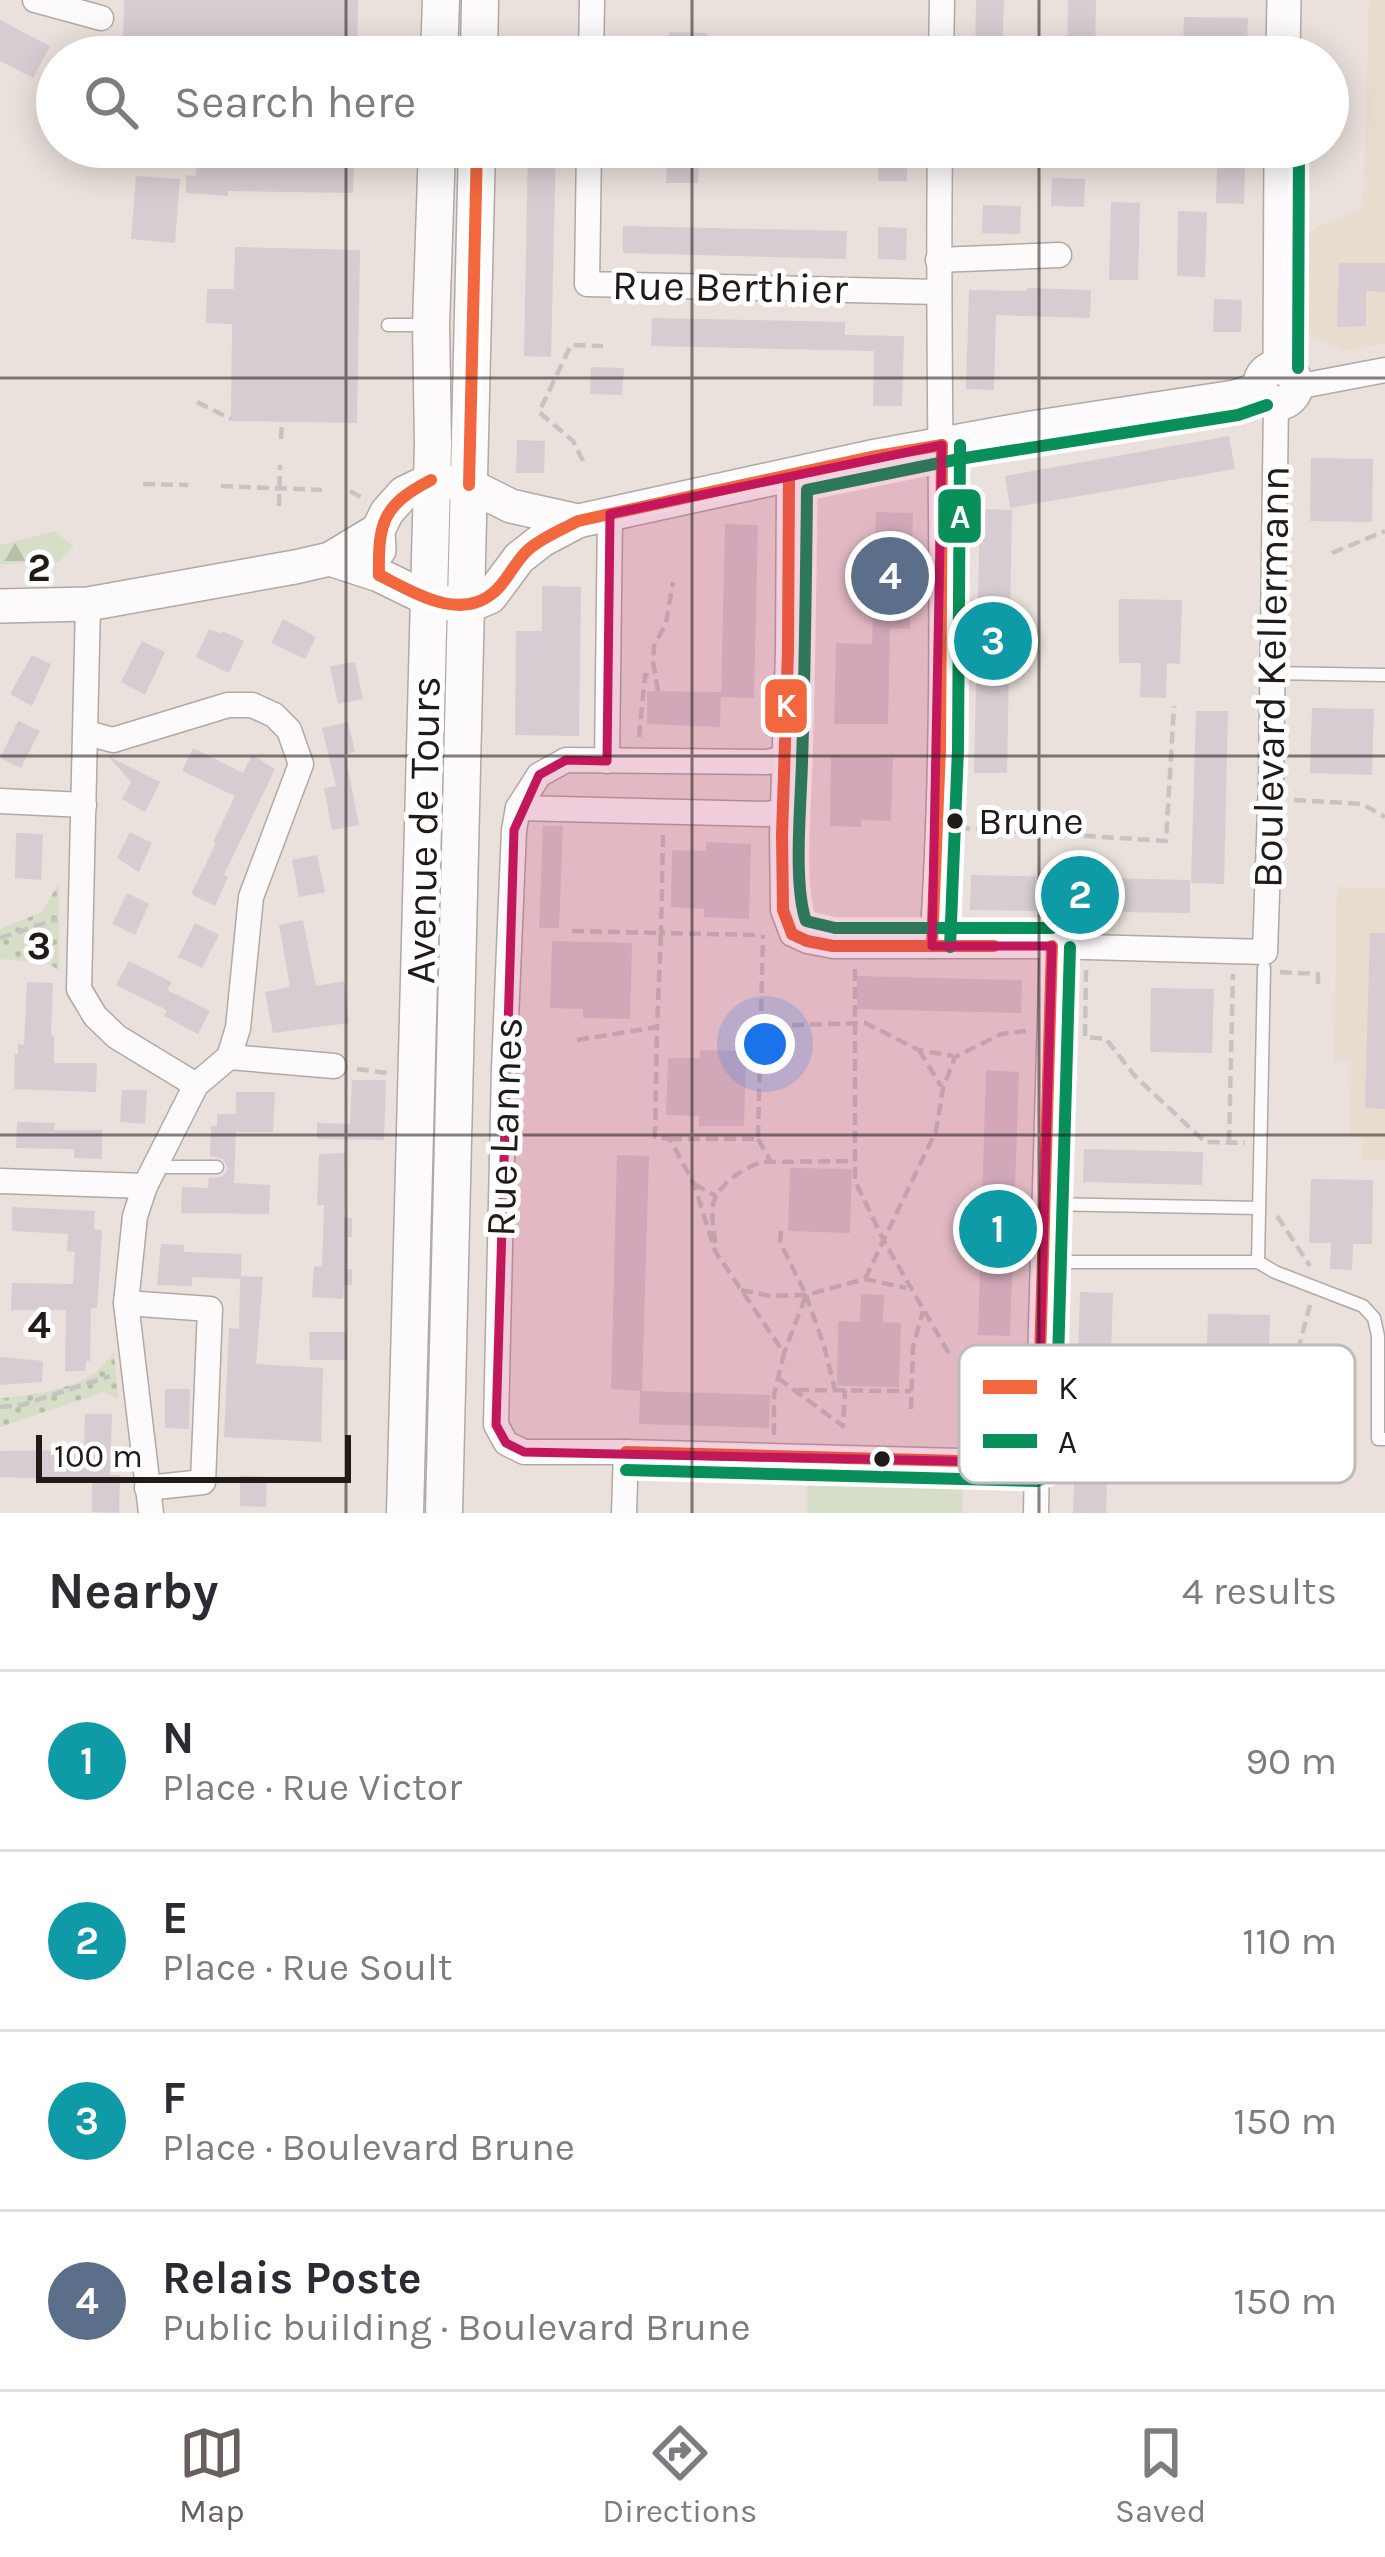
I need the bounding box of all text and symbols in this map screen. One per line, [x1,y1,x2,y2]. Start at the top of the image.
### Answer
search box [36,36,1349,168]
icon: search [78,69,144,135]
text: Search here [174,76,416,128]
street label: Rue Berthier [612,260,849,314]
street label: Boulevard Kellermann [1242,465,1300,889]
line badge: A [936,487,983,545]
text: A [950,498,970,536]
pin: 4 [851,531,929,621]
text: 2 [27,545,51,591]
pin: 3 [954,596,1032,686]
street label: Avenue de Tours [395,676,451,984]
line badge: K [763,677,809,735]
text: K [775,687,797,725]
place label: Brune [978,798,1084,844]
marker: Brune [944,810,966,832]
pin: 2 [1041,850,1119,940]
text: 3 [27,923,51,969]
your location [735,1014,795,1074]
street label: Rue Lannes [475,1016,533,1238]
pin: 1 [959,1184,1037,1274]
text: 4 [27,1302,51,1348]
legend [959,1345,1355,1483]
text: K [1058,1369,1078,1407]
text: A [1058,1423,1077,1461]
scale bar [36,1429,351,1482]
text: 100 m [54,1437,143,1475]
unlabelled marker [871,1448,893,1470]
text: Nearby [48,1561,218,1621]
text: 4 results [1182,1568,1337,1614]
text: N [162,1712,194,1764]
text: 1 [80,1738,94,1784]
text: 90 m [1245,1738,1337,1784]
text: Place · Rue Victor [162,1764,462,1810]
text: E [162,1892,188,1944]
text: 2 [75,1918,99,1964]
text: 110 m [1242,1918,1337,1964]
text: Place · Rue Soult [162,1944,453,1990]
text: F [162,2072,187,2124]
text: 3 [75,2098,99,2144]
text: 150 m [1233,2098,1337,2144]
text: Place · Boulevard Brune [162,2124,575,2170]
text: Relais Poste [162,2252,422,2304]
text: 4 [75,2278,99,2324]
text: 150 m [1233,2278,1337,2324]
text: Public building · Boulevard Brune [162,2304,750,2350]
tab: Map [179,2420,245,2530]
tab: Directions [602,2420,757,2530]
tab: Saved [1115,2420,1206,2530]

